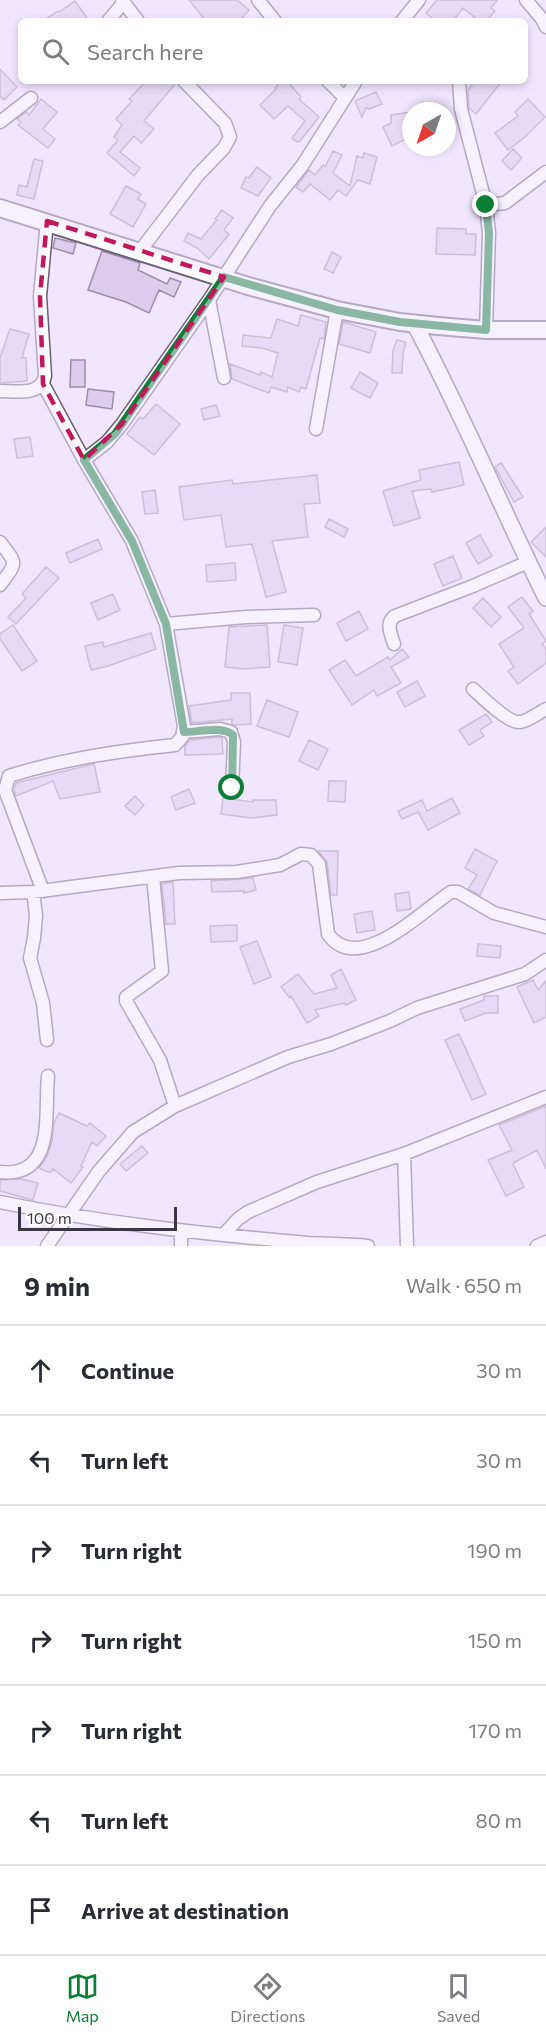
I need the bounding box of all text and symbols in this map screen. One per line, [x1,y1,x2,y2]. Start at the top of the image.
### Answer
search box [18,18,528,84]
icon: search [39,35,72,68]
text: Search here [87,38,203,65]
north arrow [402,102,456,156]
route end [472,191,498,217]
route start [218,774,244,800]
scale bar [18,1204,177,1232]
text: 100 m [27,1208,72,1227]
text: 9 min [24,1270,90,1301]
text: Walk · 650 m [406,1273,522,1297]
icon: ahead [24,1354,57,1387]
text: Continue [81,1357,174,1384]
text: 30 m [476,1358,522,1382]
icon: left [24,1444,57,1477]
text: Turn left [81,1447,168,1474]
text: 30 m [476,1448,522,1472]
icon: right [24,1534,57,1567]
text: Turn right [81,1537,182,1564]
text: 190 m [467,1538,522,1562]
icon: right [24,1624,57,1657]
text: Turn right [81,1627,182,1654]
text: 150 m [468,1628,522,1652]
icon: right [24,1714,57,1747]
text: Turn right [81,1717,182,1744]
text: 170 m [469,1718,522,1742]
icon: left [24,1804,57,1837]
text: Turn left [81,1807,168,1834]
text: 80 m [476,1808,522,1832]
icon: arrive [24,1894,57,1927]
text: Arrive at destination [81,1897,289,1924]
tab: Map [66,1970,99,2025]
tab: Directions [230,1970,305,2025]
tab: Saved [437,1970,480,2025]

